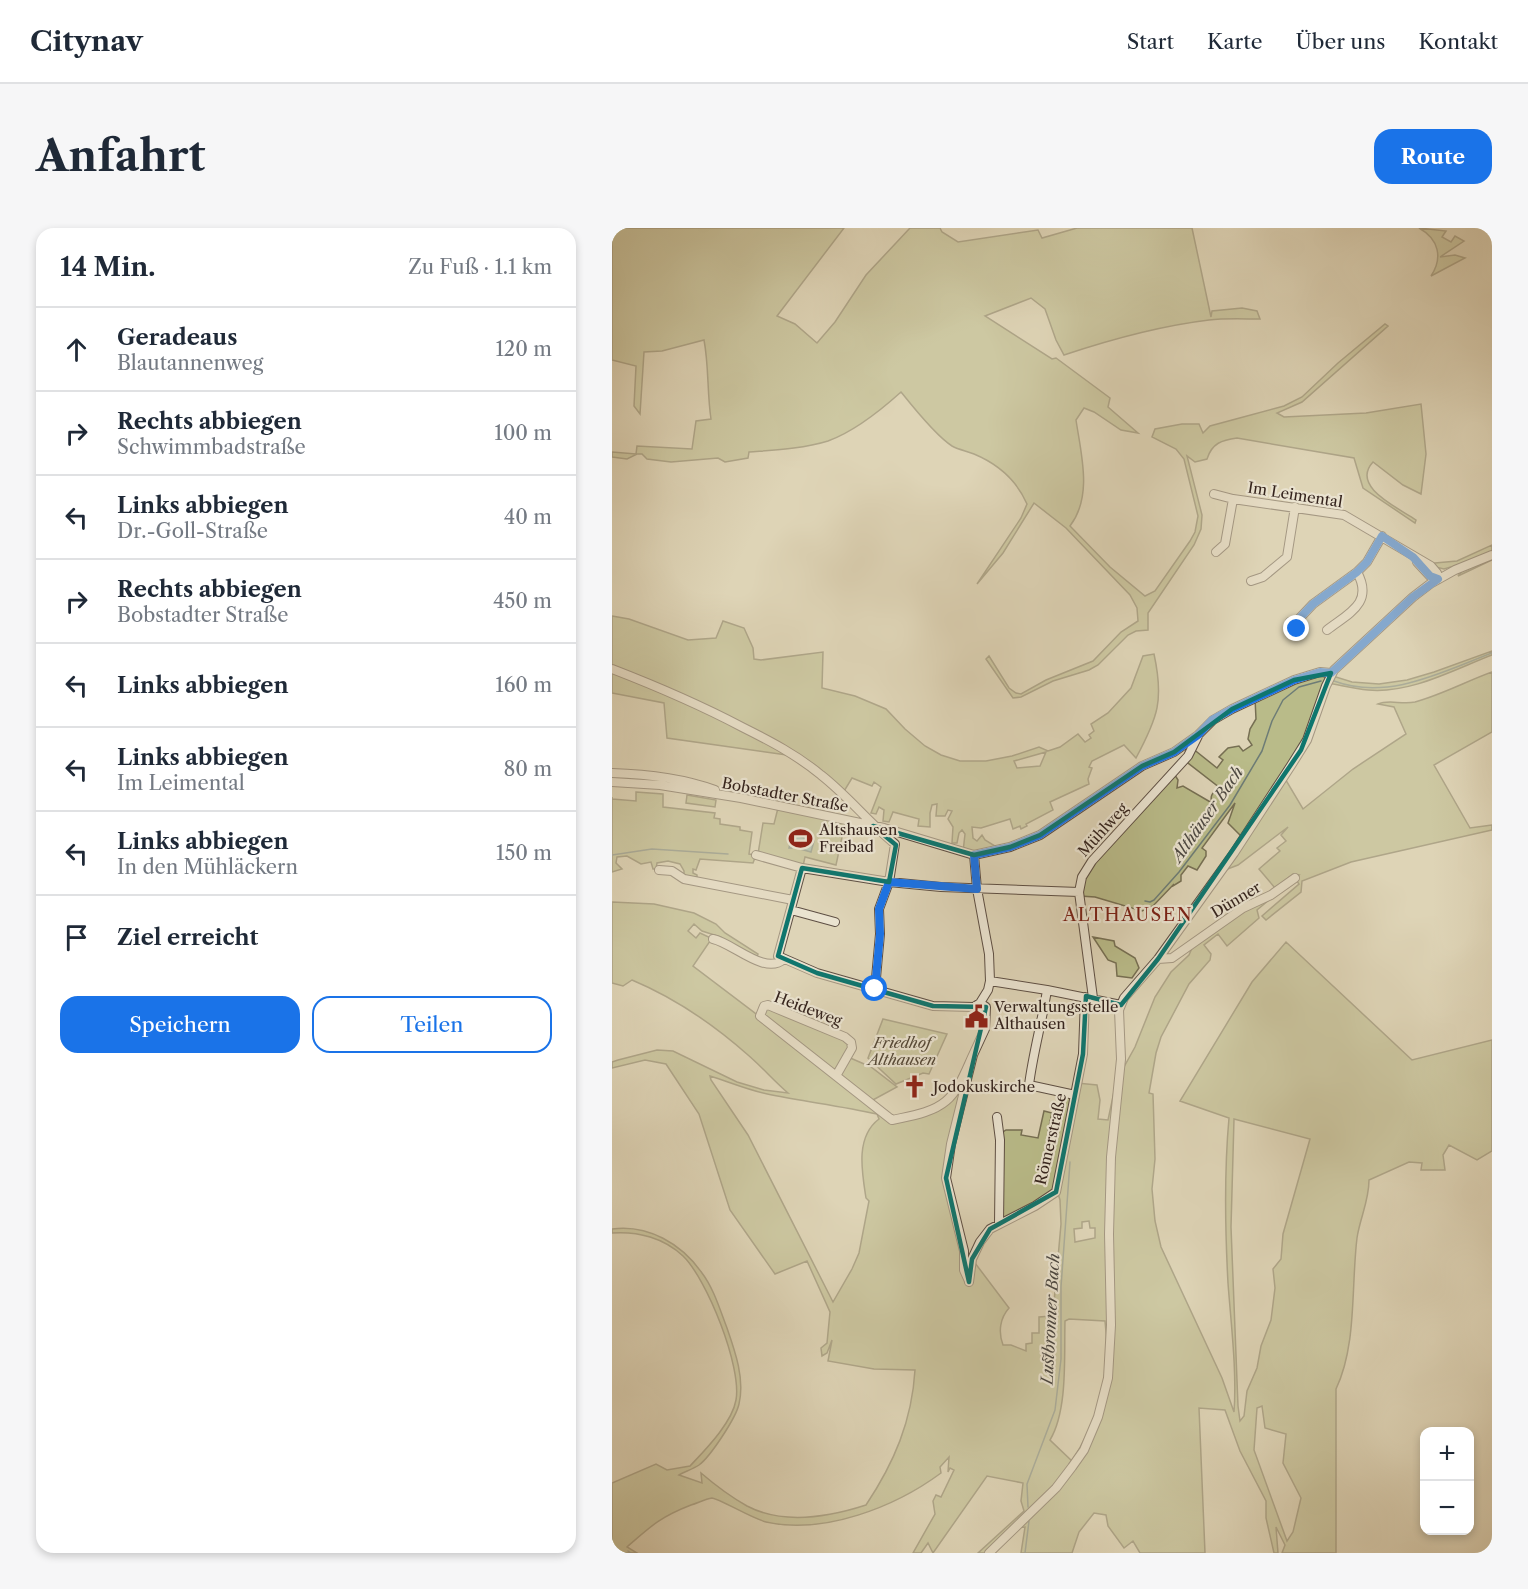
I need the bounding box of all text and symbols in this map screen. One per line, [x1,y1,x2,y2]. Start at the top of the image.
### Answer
text: Citynav [30,24,143,58]
text: Start [1127,29,1174,54]
text: Karte [1207,29,1263,54]
text: Über uns [1296,29,1385,54]
text: Kontakt [1418,29,1498,54]
button: Route [1374,129,1492,184]
text: Anfahrt [36,130,205,182]
text: 14 Min. [60,251,156,283]
text: Zu Fuß · 1.1 km [408,255,552,279]
text: Geradeaus [117,324,237,351]
icon: ahead [60,333,93,366]
text: 120 m [495,337,552,361]
text: Blautannenweg [117,351,263,375]
text: Rechts abbiegen [117,408,302,435]
icon: right [60,417,93,450]
text: 100 m [494,421,552,445]
text: Schwimmbadstraße [117,435,306,459]
street label: Im Leimental [1246,478,1344,511]
text: Links abbiegen [117,492,289,519]
icon: left [60,501,93,534]
text: 40 m [504,505,552,529]
text: Dr.-Goll-Straße [117,519,268,543]
text: Rechts abbiegen [117,576,302,603]
icon: right [60,585,93,618]
text: 450 m [493,589,552,613]
text: Bobstadter Straße [117,603,288,627]
route end [1283,615,1309,641]
icon: left [60,669,93,702]
text: Links abbiegen [117,672,289,699]
text: 160 m [495,673,552,697]
text: Links abbiegen [117,744,289,771]
icon: left [60,753,93,786]
text: 80 m [504,757,552,781]
water label: Althäuser Bach [1165,762,1247,868]
text: Im Leimental [117,771,245,795]
street label: Bobstadter Straße [720,773,850,816]
street label: Mühlweg [1074,799,1132,861]
place label: Altshausen Freibad [818,820,898,856]
sports icon: Altshausen Freibad [788,826,814,852]
text: Links abbiegen [117,828,289,855]
icon: left [60,837,93,870]
text: 150 m [496,841,552,865]
text: In den Mühläckern [117,855,298,879]
street label: Dünner [1207,877,1265,922]
district label: ALTHAUSEN [1062,904,1193,926]
icon: arrive [60,921,93,954]
text: Ziel erreicht [117,924,258,951]
route start [861,975,887,1001]
street label: Heideweg [772,987,845,1030]
button: Speichern [60,996,300,1053]
button: Teilen [312,996,552,1053]
place label: Verwaltungsstelle Althausen [993,997,1118,1033]
public building icon: Verwaltungsstelle Althausen [963,1003,989,1029]
park label: Friedhof Althausen [866,1033,936,1069]
church icon: Jodokuskirche [902,1074,928,1100]
place label: Jodokuskirche [931,1077,1035,1096]
street label: Römerstraße [1031,1091,1070,1187]
water label: Lustbronner Bach [1036,1253,1063,1387]
map controls [1420,1427,1474,1535]
button: + [1420,1427,1474,1481]
button: − [1420,1481,1474,1535]

